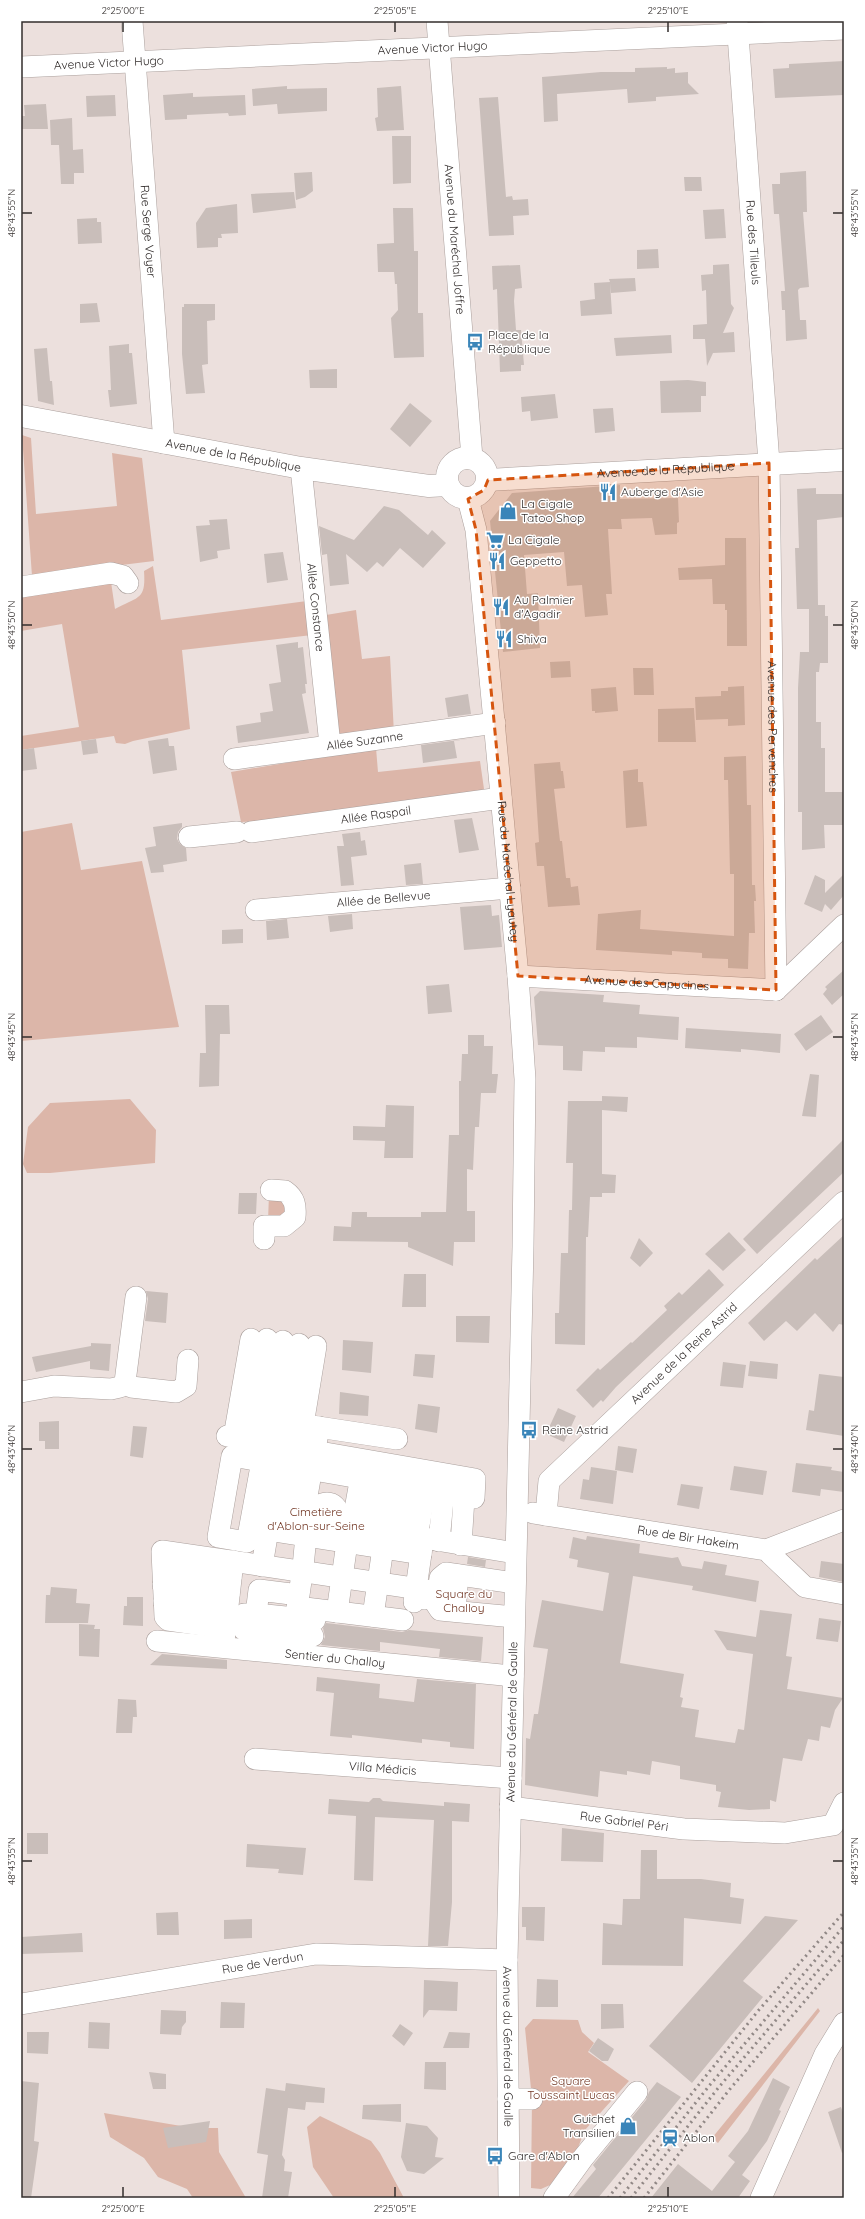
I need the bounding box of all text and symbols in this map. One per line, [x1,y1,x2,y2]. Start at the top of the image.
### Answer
text: 2°25'00"E [101,4,145,17]
text: 2°25'05"E [374,4,417,17]
text: 2°25'10"E [648,4,689,17]
street label: Avenue Victor Hugo [377,37,488,58]
street label: Avenue Victor Hugo [54,52,164,72]
street label: Avenue du Maréchal Joffre [441,164,468,315]
street label: Rue Serge Voyer [137,184,159,279]
text: 48°43'55"N [5,189,18,237]
text: 48°43'55"N [848,189,861,237]
street label: Rue des Tilleuls [743,199,764,286]
place label: Place de la République [488,327,551,356]
bus stop icon: Place de la République [465,332,485,352]
street label: Avenue de la République [165,435,303,475]
street label: Avenue de la République [597,458,735,481]
restaurant icon: Auberge d'Asie [598,482,618,502]
place label: Auberge d'Asie [621,484,704,499]
place label: La Cigale Tatoo Shop [521,496,584,525]
shop icon: La Cigale Tatoo Shop [498,501,518,521]
supermarket icon: La Cigale [485,530,505,550]
place label: La Cigale [508,532,560,547]
restaurant icon: Geppetto [487,551,507,571]
place label: Geppetto [510,553,562,568]
street label: Allée Constance [304,562,328,652]
place label: Au Palmier d'Agadir [514,592,574,621]
restaurant icon: Au Palmier d'Agadir [491,597,511,617]
text: 48°43'50"N [5,601,18,649]
text: 48°43'50"N [848,601,861,649]
restaurant icon: Shiva [494,629,514,649]
place label: Shiva [517,631,547,646]
street label: Avenue des Pervenches [765,661,781,793]
street label: Allée Suzanne [325,728,404,753]
street label: Rue du Maréchal Lyautey [495,800,523,943]
street label: Allée Raspail [340,802,412,827]
street label: Allée de Bellevue [336,887,431,910]
street label: Avenue des Capucines [584,972,710,993]
text: 48°43'45"N [5,1013,18,1061]
text: 48°43'45"N [848,1013,861,1061]
street label: Avenue de la Reine Astrid [627,1299,740,1407]
bus stop icon: Reine Astrid [519,1420,539,1440]
place label: Reine Astrid [542,1422,608,1437]
text: 48°43'40"N [5,1425,18,1473]
text: 48°43'40"N [848,1425,861,1473]
park label: Cimetière d'Ablon-sur-Seine [267,1504,365,1533]
street label: Rue de Bir Hakeim [636,1522,740,1553]
park label: Square du Challoy [436,1586,492,1615]
street label: Avenue du Général de Gaulle [503,1641,520,1802]
street label: Sentier du Challoy [284,1646,386,1670]
street label: Villa Médicis [348,1758,417,1778]
street label: Rue Gabriel Péri [579,1808,669,1834]
text: 48°43'35"N [5,1837,18,1885]
text: 48°43'35"N [848,1837,861,1885]
street label: Rue de Verdun [221,1948,304,1977]
street label: Avenue du Général de Gaulle [500,1966,516,2127]
park label: Square Toussaint Lucas [527,2073,615,2102]
place label: Guichet Transilien [563,2111,615,2140]
shop icon: Guichet Transilien [618,2116,638,2136]
station icon: Ablon [660,2128,680,2148]
place label: Ablon [683,2130,715,2145]
bus stop icon: Gare d'Ablon [485,2146,505,2166]
place label: Gare d'Ablon [508,2148,580,2163]
text: 2°25'00"E [101,2202,145,2215]
text: 2°25'05"E [374,2202,417,2215]
text: 2°25'10"E [648,2202,689,2215]

